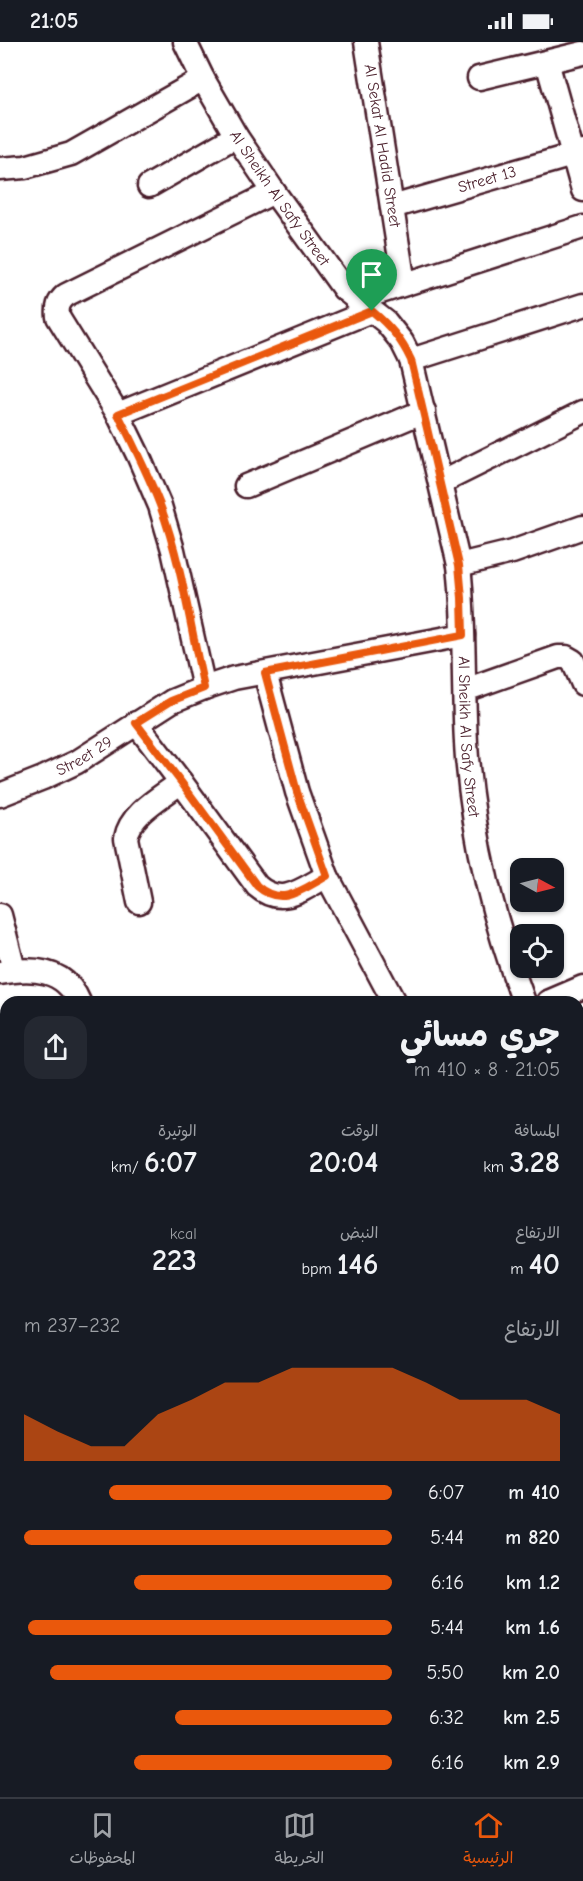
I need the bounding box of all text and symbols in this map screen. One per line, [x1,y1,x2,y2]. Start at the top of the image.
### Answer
text: 21:05 [30,8,78,34]
street label: Al Sekat Al Hadid Street [361,63,404,229]
street label: Al Sheikh Al Safy Street [226,127,334,270]
street label: Street 13 [456,163,518,197]
pin [346,249,397,311]
icon: arrive [355,258,388,291]
street label: Al Sheikh Al Safy Street [455,656,483,819]
street label: Street 29 [53,733,116,780]
north arrow [510,858,564,912]
map controls [510,858,564,978]
button: locate [510,924,564,978]
button: share [24,1016,87,1079]
text: جري مسائي [400,1016,560,1054]
text: 21:05 · 8 × 410 m [414,1058,560,1081]
text: الوتيرة [158,1122,197,1140]
text: الوقت [341,1122,378,1140]
text: المسافة [514,1122,560,1140]
text: 6:07 [144,1145,197,1180]
text: 20:04 [309,1145,378,1180]
text: 3.28 [509,1145,560,1180]
text: /km [111,1158,144,1176]
text: km [483,1158,509,1176]
text: النبض [340,1224,378,1242]
text: الارتفاع [515,1224,560,1242]
text: kcal [170,1225,197,1243]
text: 223 [152,1243,197,1278]
text: 146 [337,1247,378,1282]
text: 40 [529,1247,560,1282]
text: bpm [301,1260,337,1278]
text: m [510,1260,529,1278]
text: 232–237 m [24,1314,120,1337]
text: الارتفاع [504,1318,560,1341]
text: 6:07 [428,1481,464,1504]
text: 410 m [508,1481,560,1504]
text: 5:44 [430,1526,464,1549]
text: 820 m [505,1526,560,1549]
text: 6:16 [431,1571,464,1594]
text: 1.2 km [506,1571,560,1594]
text: 5:44 [430,1616,464,1639]
text: 1.6 km [505,1616,560,1639]
text: 5:50 [427,1661,464,1684]
text: 2.0 km [502,1661,560,1684]
text: 6:32 [429,1706,464,1729]
text: 2.5 km [503,1706,560,1729]
text: 6:16 [431,1751,464,1774]
text: 2.9 km [503,1751,560,1774]
tab: المحفوظات [70,1809,135,1872]
tab: الخريطة [274,1809,324,1872]
tab: الرئيسية [463,1809,514,1872]

